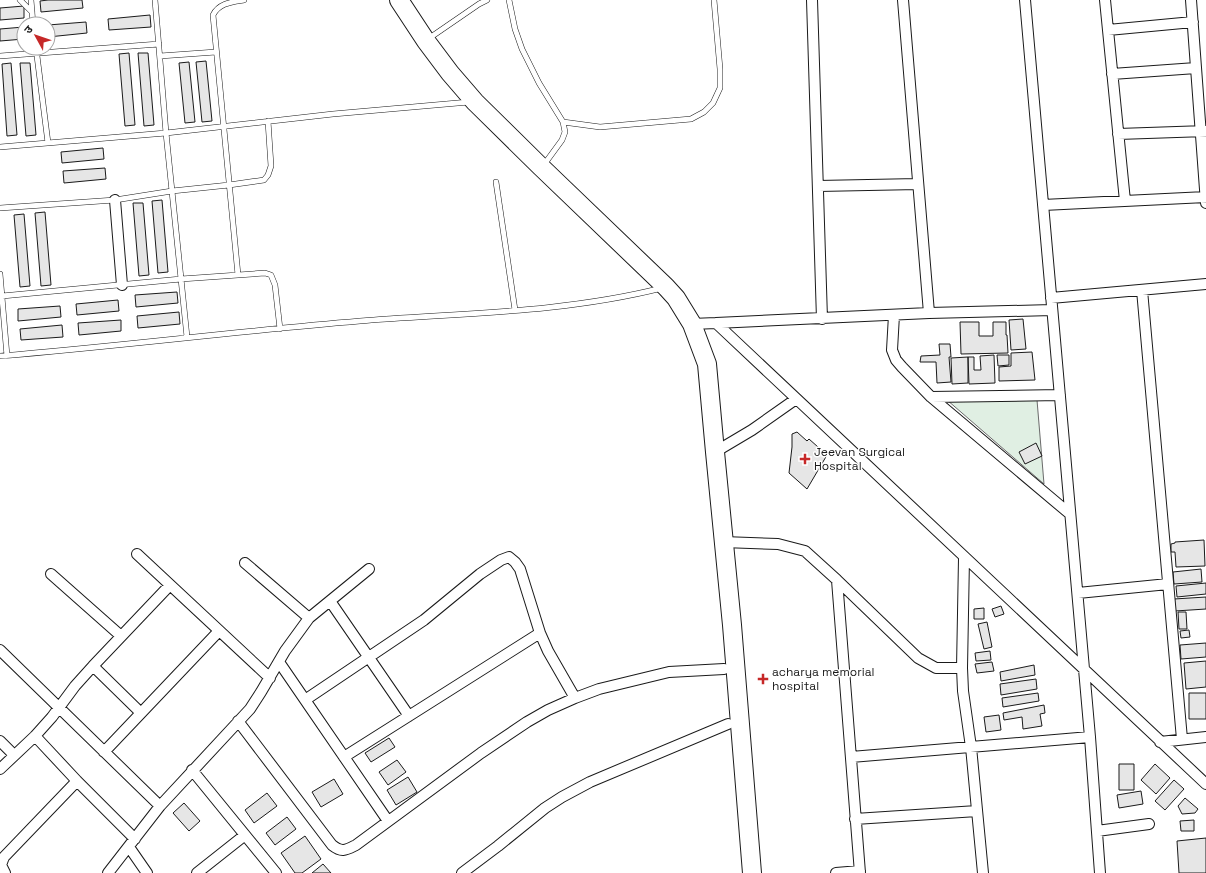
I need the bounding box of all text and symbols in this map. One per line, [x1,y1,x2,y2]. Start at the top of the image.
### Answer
north arrow [16,16,56,56]
text: उ [21,22,36,37]
place label: Jeevan Surgical Hospital [814,444,905,474]
marker: Jeevan Surgical Hospital [799,453,811,465]
place label: acharya memorial hospital [772,664,875,694]
marker: acharya memorial hospital [757,673,769,685]

